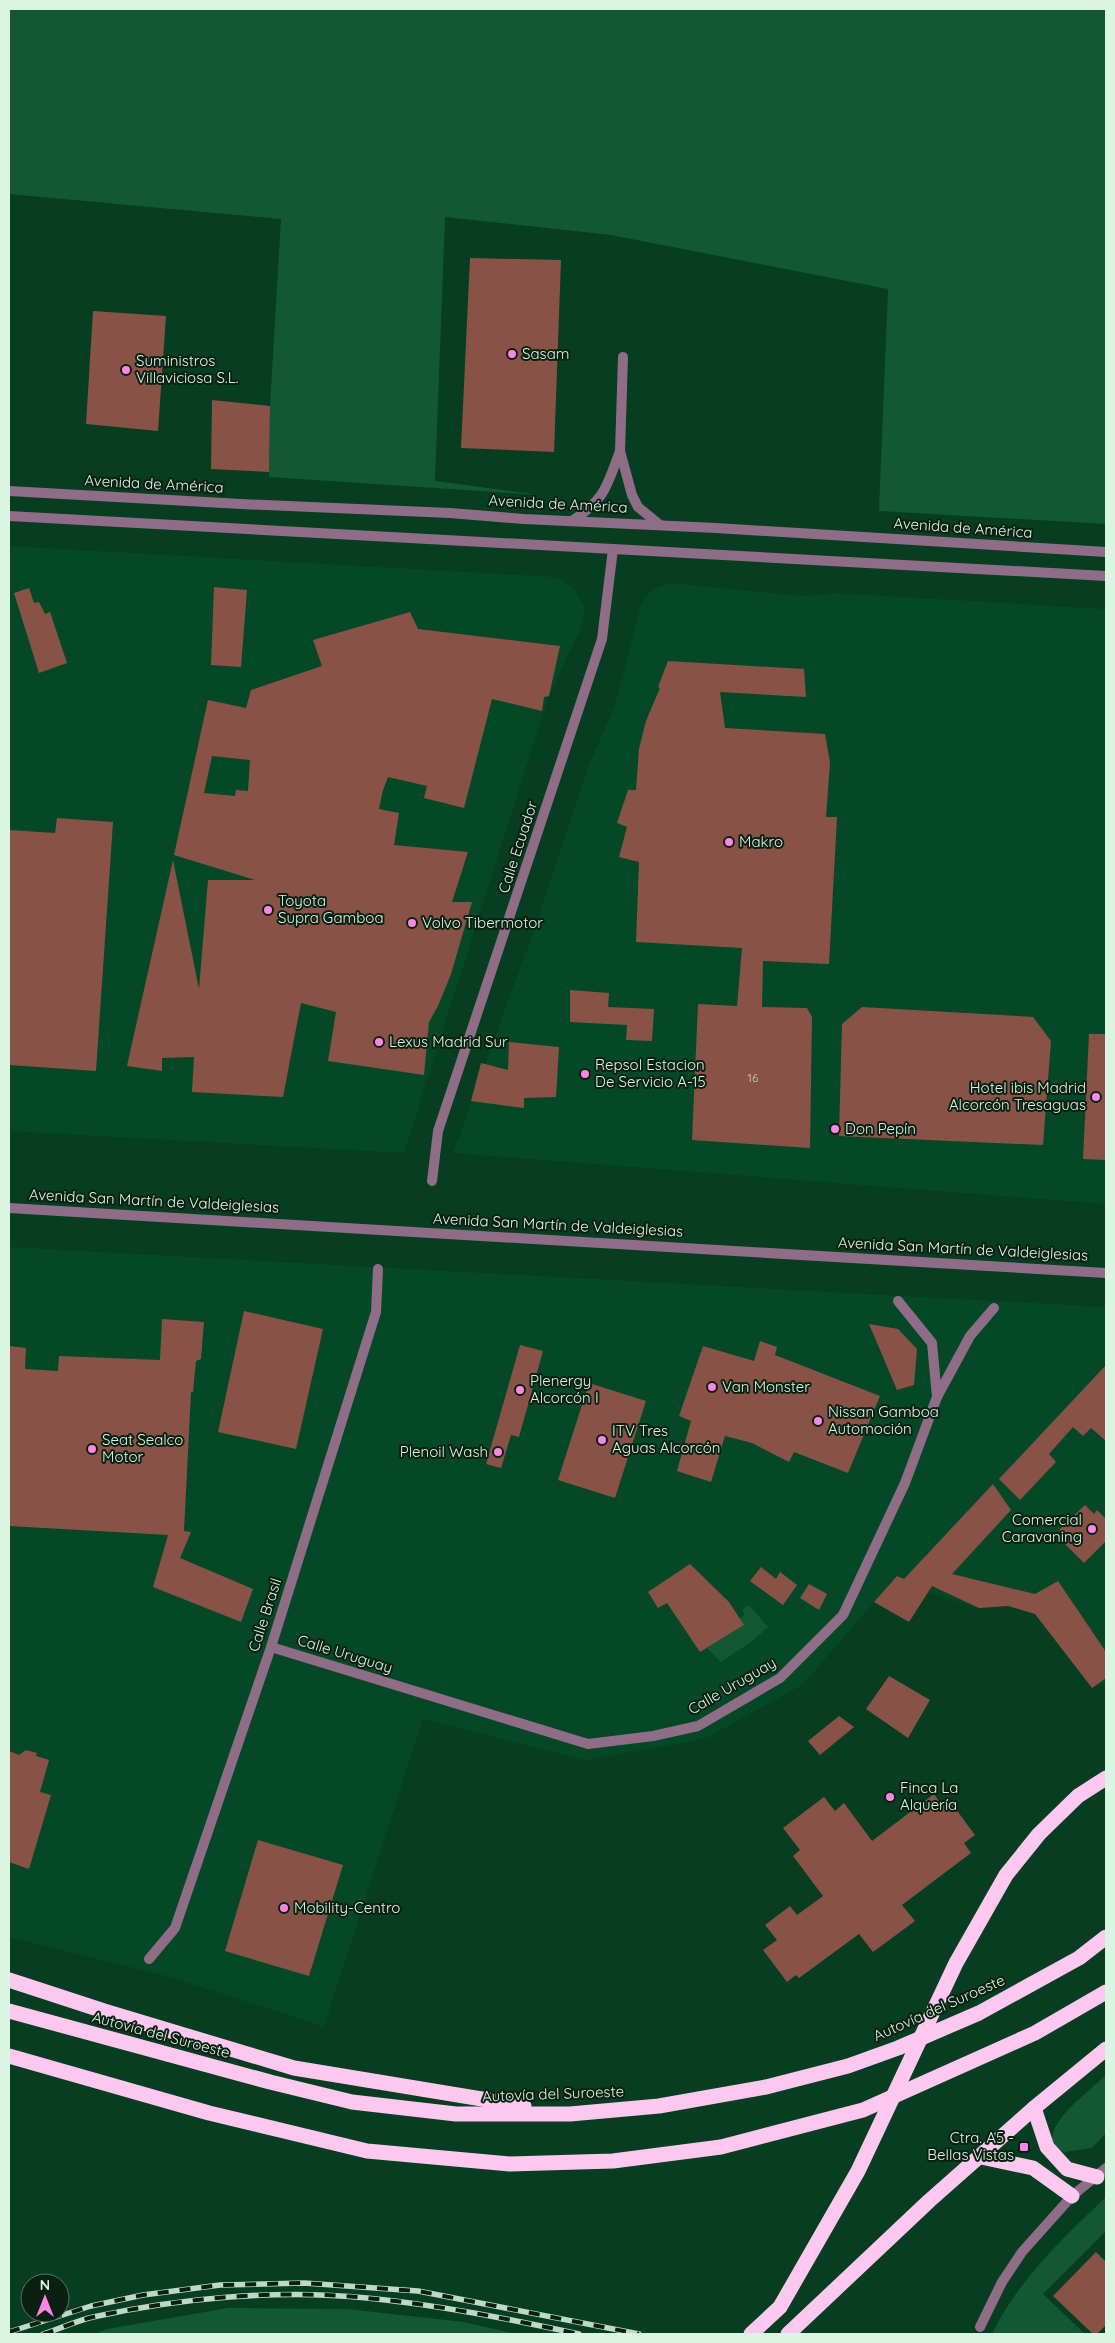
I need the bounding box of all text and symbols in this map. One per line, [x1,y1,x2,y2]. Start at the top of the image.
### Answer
place label: Sasam [522,344,569,363]
marker: Sasam [506,348,518,360]
place label: Suministros Villaviciosa S.L. [136,351,238,387]
marker: Suministros Villaviciosa S.L. [120,364,132,376]
street label: Avenida de América [84,470,224,497]
street label: Avenida de América [488,490,628,517]
street label: Avenida de América [893,513,1033,542]
street label: Calle Ecuador [494,798,541,895]
place label: Makro [739,832,783,851]
marker: Makro [723,836,735,848]
place label: Toyota Supra Gamboa [278,891,383,927]
marker: Toyota Supra Gamboa [262,904,274,916]
place label: Volvo Tibermotor [422,913,543,932]
marker: Volvo Tibermotor [406,917,418,929]
place label: Lexus Madrid Sur [389,1032,508,1051]
marker: Lexus Madrid Sur [373,1036,385,1048]
place label: Repsol Estacion De Servicio A-15 [595,1055,706,1091]
marker: Repsol Estacion De Servicio A-15 [579,1068,591,1080]
house number: 16 [748,1070,759,1085]
place label: Hotel ibis Madrid Alcorcón Tresaguas [949,1078,1086,1114]
marker: Hotel ibis Madrid Alcorcón Tresaguas [1090,1091,1102,1103]
place label: Don Pepín [845,1119,916,1138]
marker: Don Pepín [829,1123,841,1135]
street label: Avenida San Martín de Valdeiglesias [28,1184,280,1217]
street label: Avenida San Martín de Valdeiglesias [432,1208,684,1241]
street label: Avenida San Martín de Valdeiglesias [837,1232,1089,1265]
place label: Plenergy Alcorcón I [530,1371,599,1407]
place label: Van Monster [722,1377,810,1396]
marker: Van Monster [706,1381,718,1393]
marker: Plenergy Alcorcón I [514,1384,526,1396]
place label: Nissan Gamboa Automoción [828,1402,939,1438]
marker: Nissan Gamboa Automoción [812,1415,824,1427]
place label: ITV Tres Aguas Alcorcón [612,1421,720,1457]
place label: Seat Sealco Motor [102,1430,183,1466]
marker: ITV Tres Aguas Alcorcón [596,1434,608,1446]
place label: Plenoil Wash [400,1442,488,1461]
marker: Seat Sealco Motor [86,1443,98,1455]
marker: Plenoil Wash [492,1446,504,1458]
place label: Comercial Caravaning [1002,1510,1082,1546]
marker: Comercial Caravaning [1086,1523,1098,1535]
street label: Calle Brasil [244,1576,285,1654]
street label: Calle Uruguay [295,1630,395,1677]
street label: Calle Uruguay [684,1653,779,1718]
place label: Finca La Alquería [900,1778,958,1814]
marker: Finca La Alquería [884,1791,896,1803]
place label: Mobility-Centro [294,1898,400,1917]
marker: Mobility-Centro [278,1902,290,1914]
street label: Autovía del Suroeste [870,1970,1008,2045]
street label: Autovía del Suroeste [90,2007,232,2062]
street label: Autovía del Suroeste [482,2082,624,2105]
place label: Ctra. A5 - Bellas Vistas [927,2128,1014,2164]
marker: Ctra. A5 - Bellas Vistas [1018,2141,1030,2153]
north arrow [20,2273,70,2323]
text: N [40,2276,50,2294]

